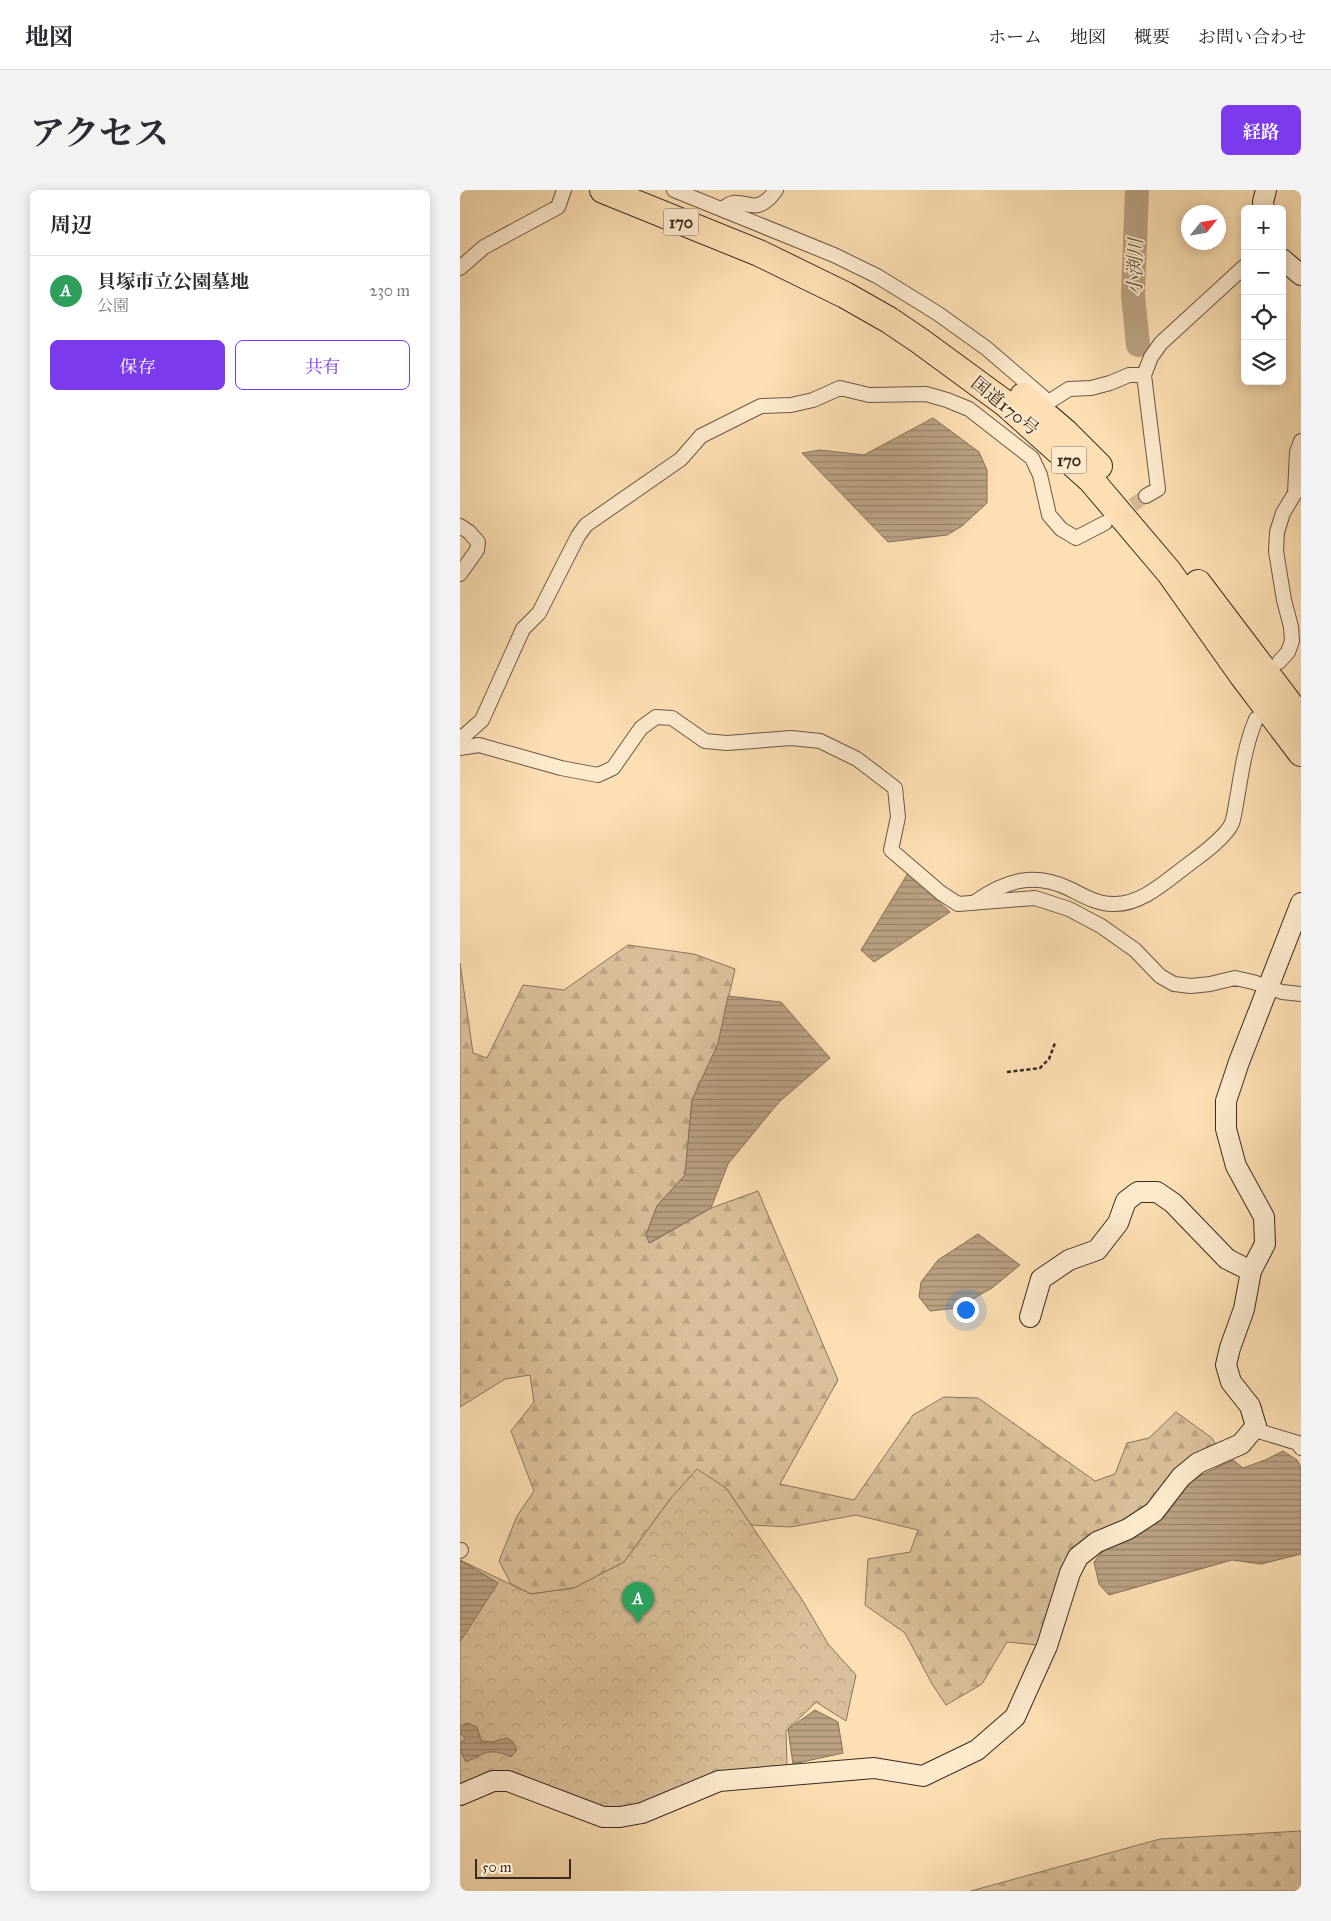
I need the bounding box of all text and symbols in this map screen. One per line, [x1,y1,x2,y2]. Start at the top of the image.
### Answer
text: 地図 [25,22,73,52]
text: ホーム [988,26,1042,48]
text: 地図 [1070,26,1106,48]
text: 概要 [1134,26,1170,48]
text: お問い合わせ [1198,26,1306,48]
button: 経路 [1221,105,1301,155]
text: アクセス [30,112,169,155]
north arrow [1181,205,1226,250]
map controls [1241,205,1286,385]
button: + [1241,205,1286,250]
road number: 170 [664,208,698,236]
text: 周辺 [50,212,92,238]
water label: 小渕川 [1123,236,1147,296]
button: − [1241,250,1286,295]
text: 貝塚市立公園墓地 [97,270,249,293]
text: A [61,281,71,300]
text: 230 m [370,281,410,300]
button: locate [1241,295,1286,340]
text: 公園 [97,296,129,315]
button: 保存 [50,340,225,390]
button: 共有 [235,340,410,390]
button: layers [1241,340,1286,385]
street label: 国道170号 [967,372,1043,440]
road number: 170 [1052,446,1086,474]
your location [953,1297,979,1323]
pin: A [622,1582,654,1623]
scale bar [475,1856,571,1879]
text: 50 m [482,1859,511,1876]

